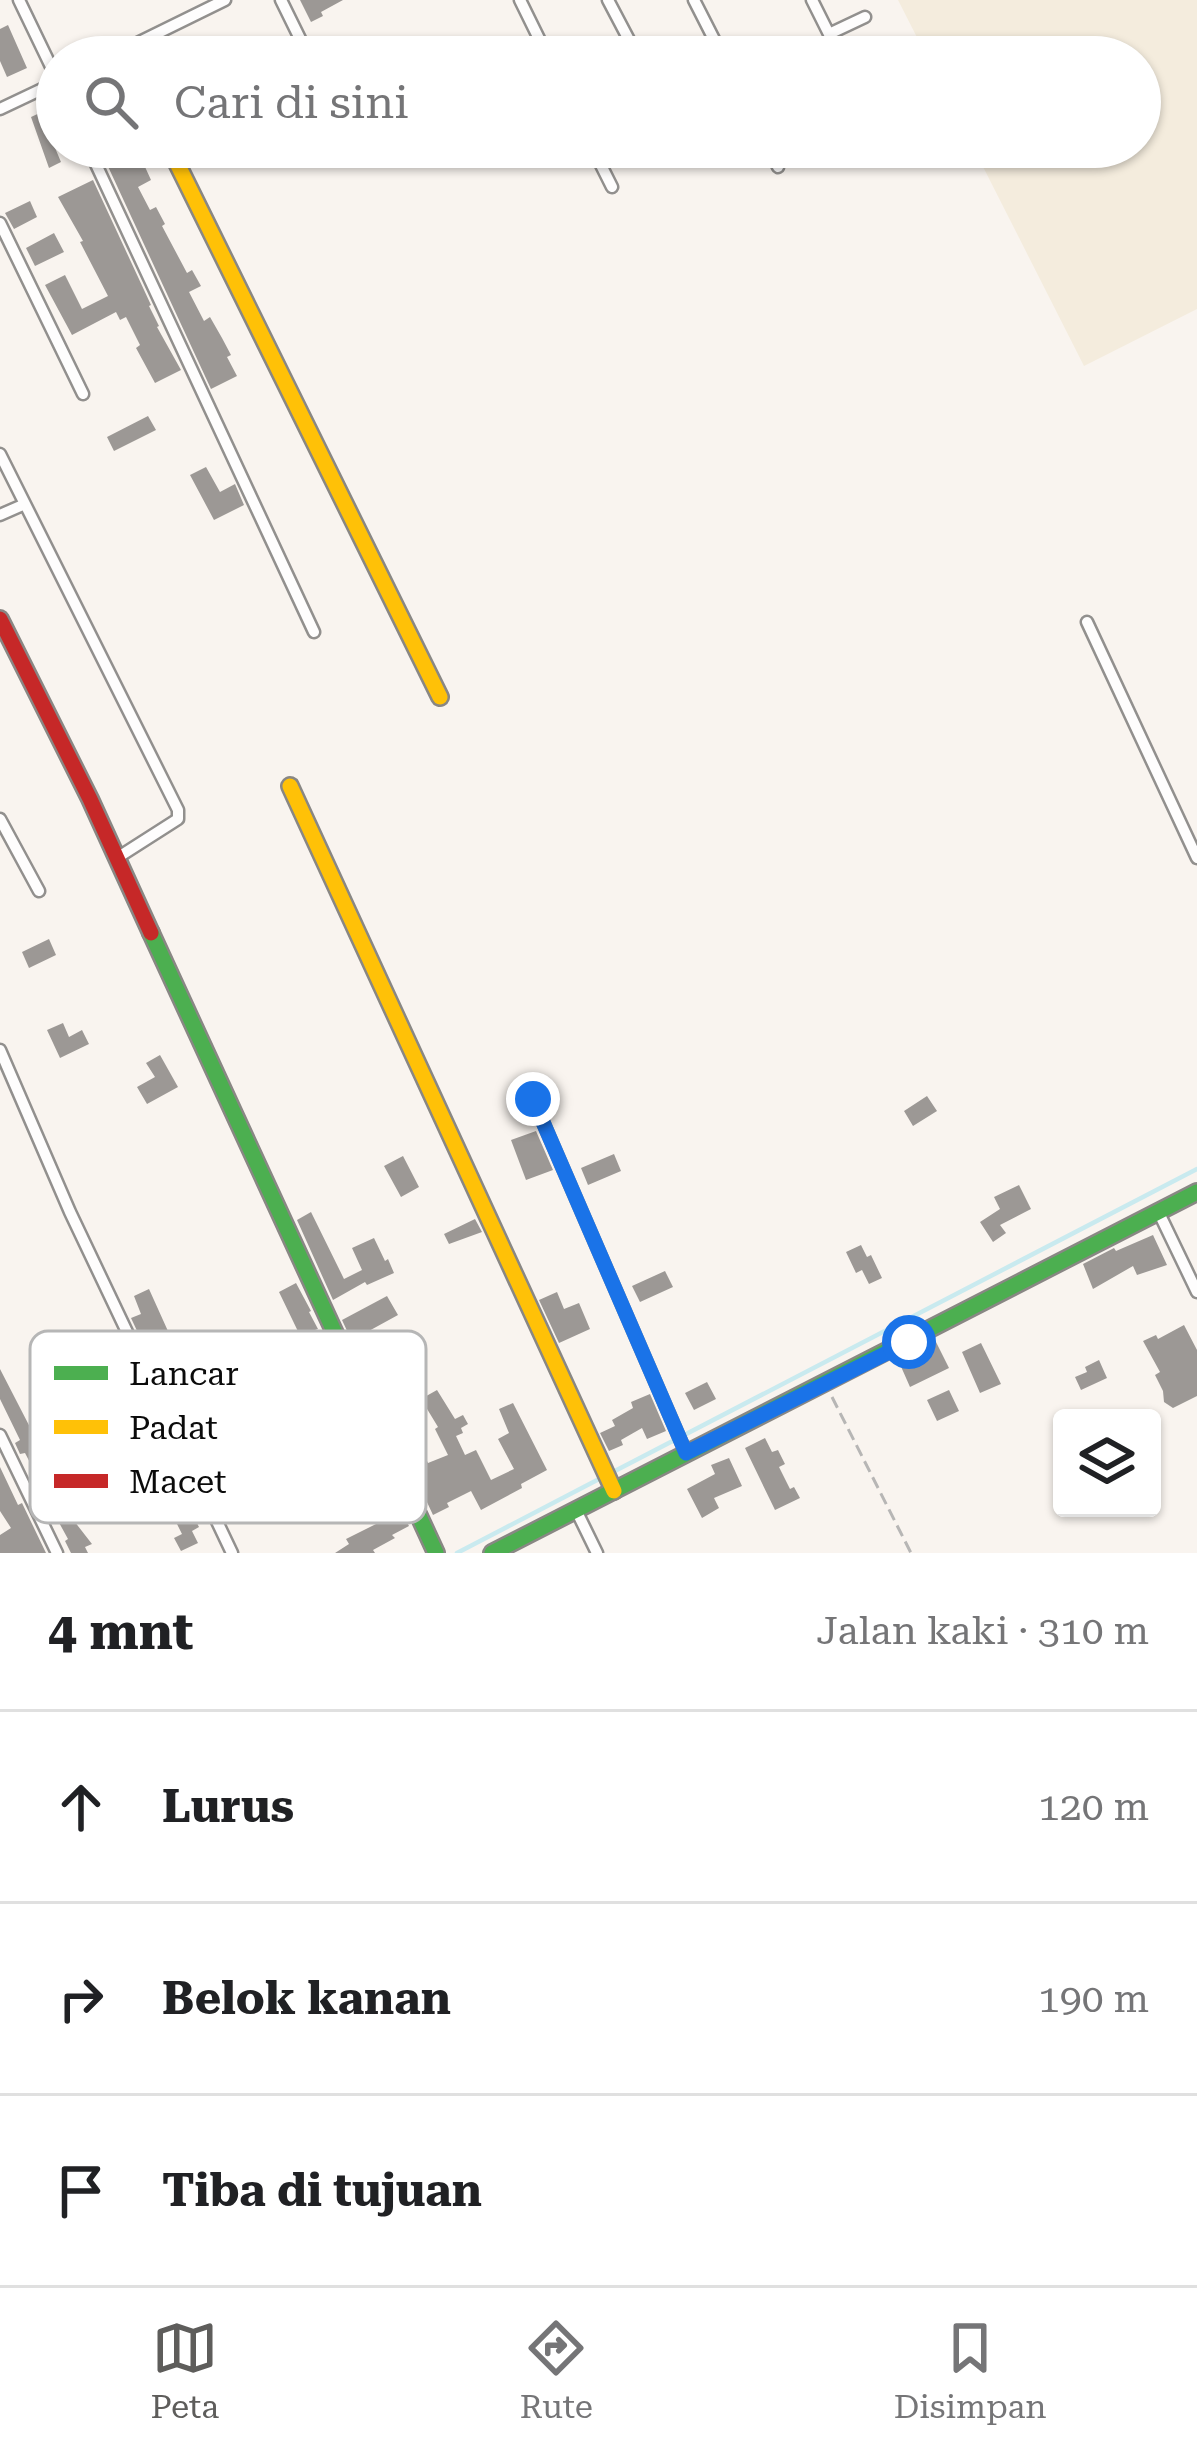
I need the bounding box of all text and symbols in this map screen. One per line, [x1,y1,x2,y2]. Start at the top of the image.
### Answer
search box [36,36,1161,168]
icon: search [78,69,144,135]
text: Cari di sini [174,76,409,129]
route end [506,1072,560,1126]
route start [882,1315,936,1369]
legend [30,1331,426,1523]
text: Lancar [129,1354,239,1393]
text: Padat [129,1408,218,1447]
map controls [1053,1409,1161,1517]
button: layers [1053,1409,1161,1517]
text: Macet [129,1462,227,1501]
text: 4 mnt [48,1602,194,1661]
text: Jalan kaki · 310 m [816,1608,1149,1654]
icon: ahead [48,1774,114,1840]
text: Lurus [162,1780,294,1833]
text: 120 m [1038,1784,1149,1830]
icon: right [48,1966,114,2032]
text: Belok kanan [162,1972,451,2025]
text: 190 m [1038,1976,1149,2022]
icon: arrive [48,2158,114,2224]
text: Tiba di tujuan [162,2164,482,2217]
tab: Peta [150,2315,219,2426]
tab: Rute [520,2315,593,2426]
tab: Disimpan [894,2315,1047,2426]

